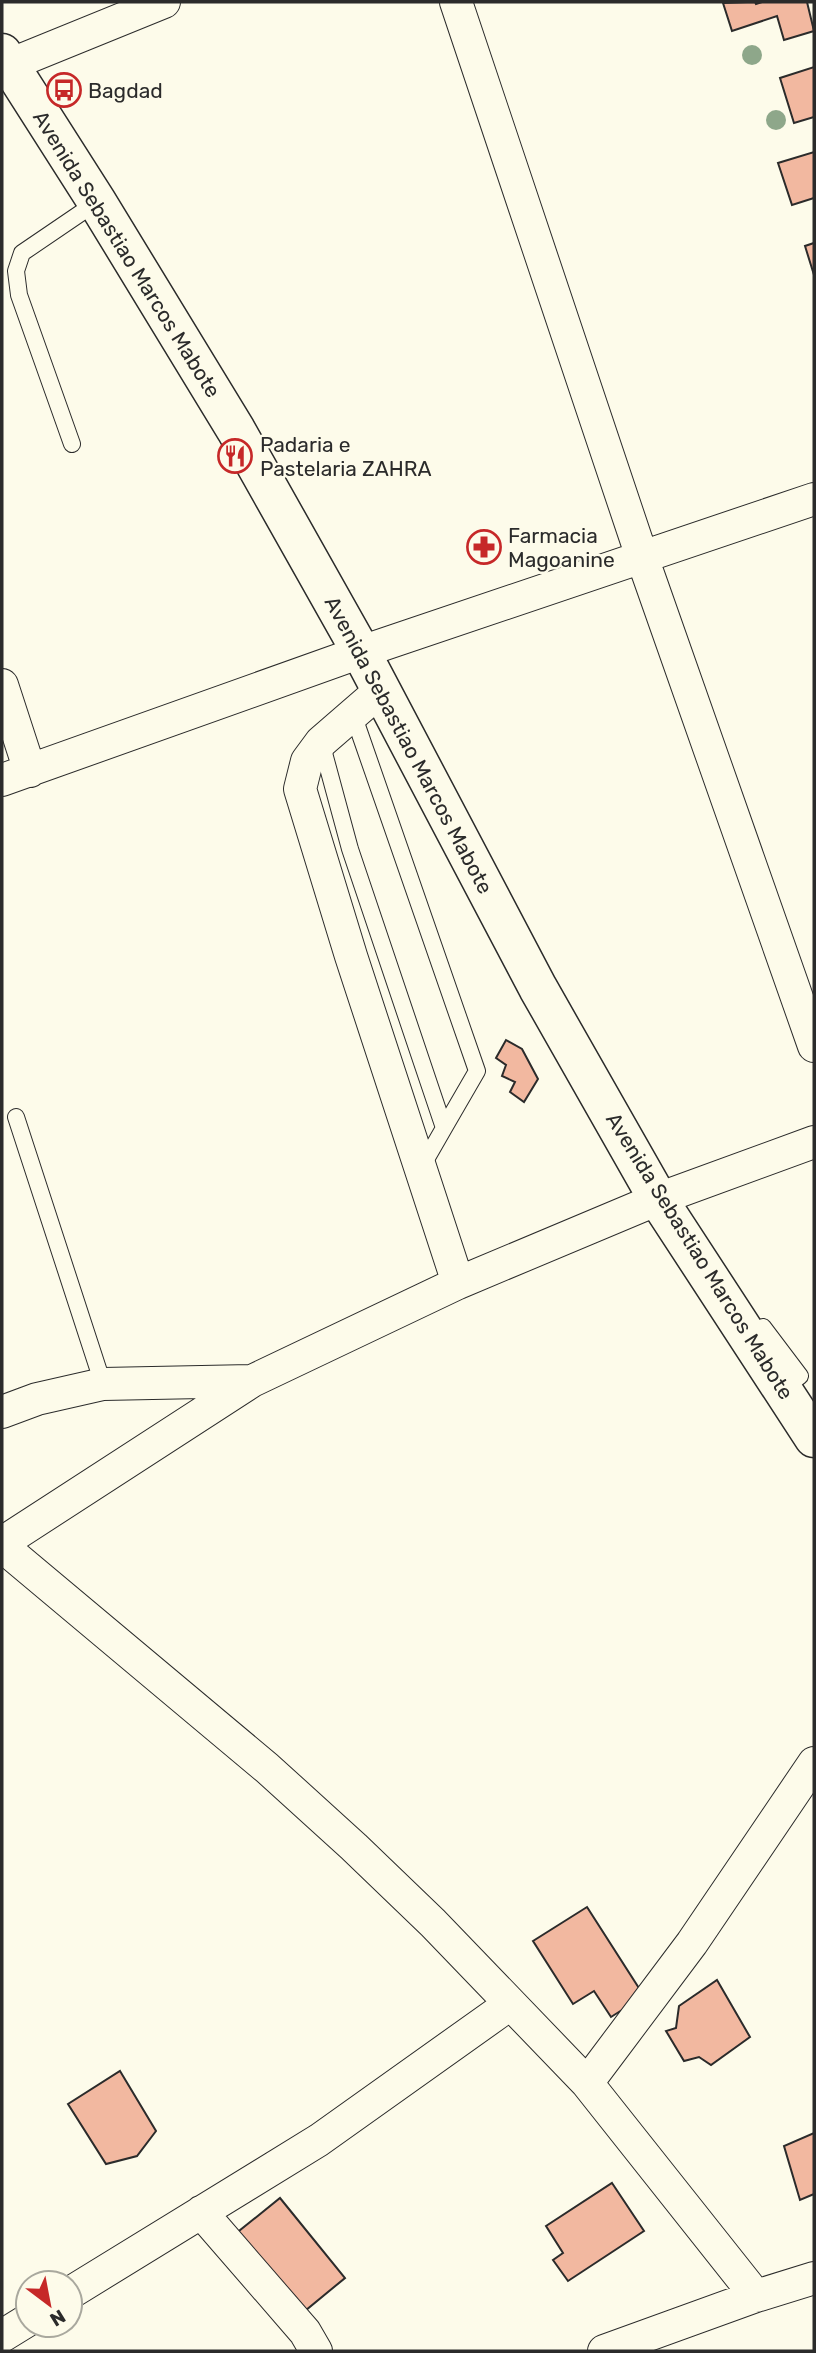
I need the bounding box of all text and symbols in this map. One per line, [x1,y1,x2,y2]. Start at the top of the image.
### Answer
bus stop icon: Bagdad [45,71,83,109]
place label: Bagdad [88,78,163,103]
street label: Avenida Sebastiao Marcos Mabote [28,106,226,402]
place label: Padaria e Pastelaria ZAHRA [260,432,432,481]
restaurant icon: Padaria e Pastelaria ZAHRA [216,437,254,475]
place label: Farmacia Magoanine [508,523,615,572]
pharmacy icon: Farmacia Magoanine [465,528,503,566]
street label: Avenida Sebastiao Marcos Mabote [320,592,498,898]
street label: Avenida Sebastiao Marcos Mabote [601,1108,799,1404]
north arrow [14,2269,84,2339]
text: N [46,2305,70,2331]

